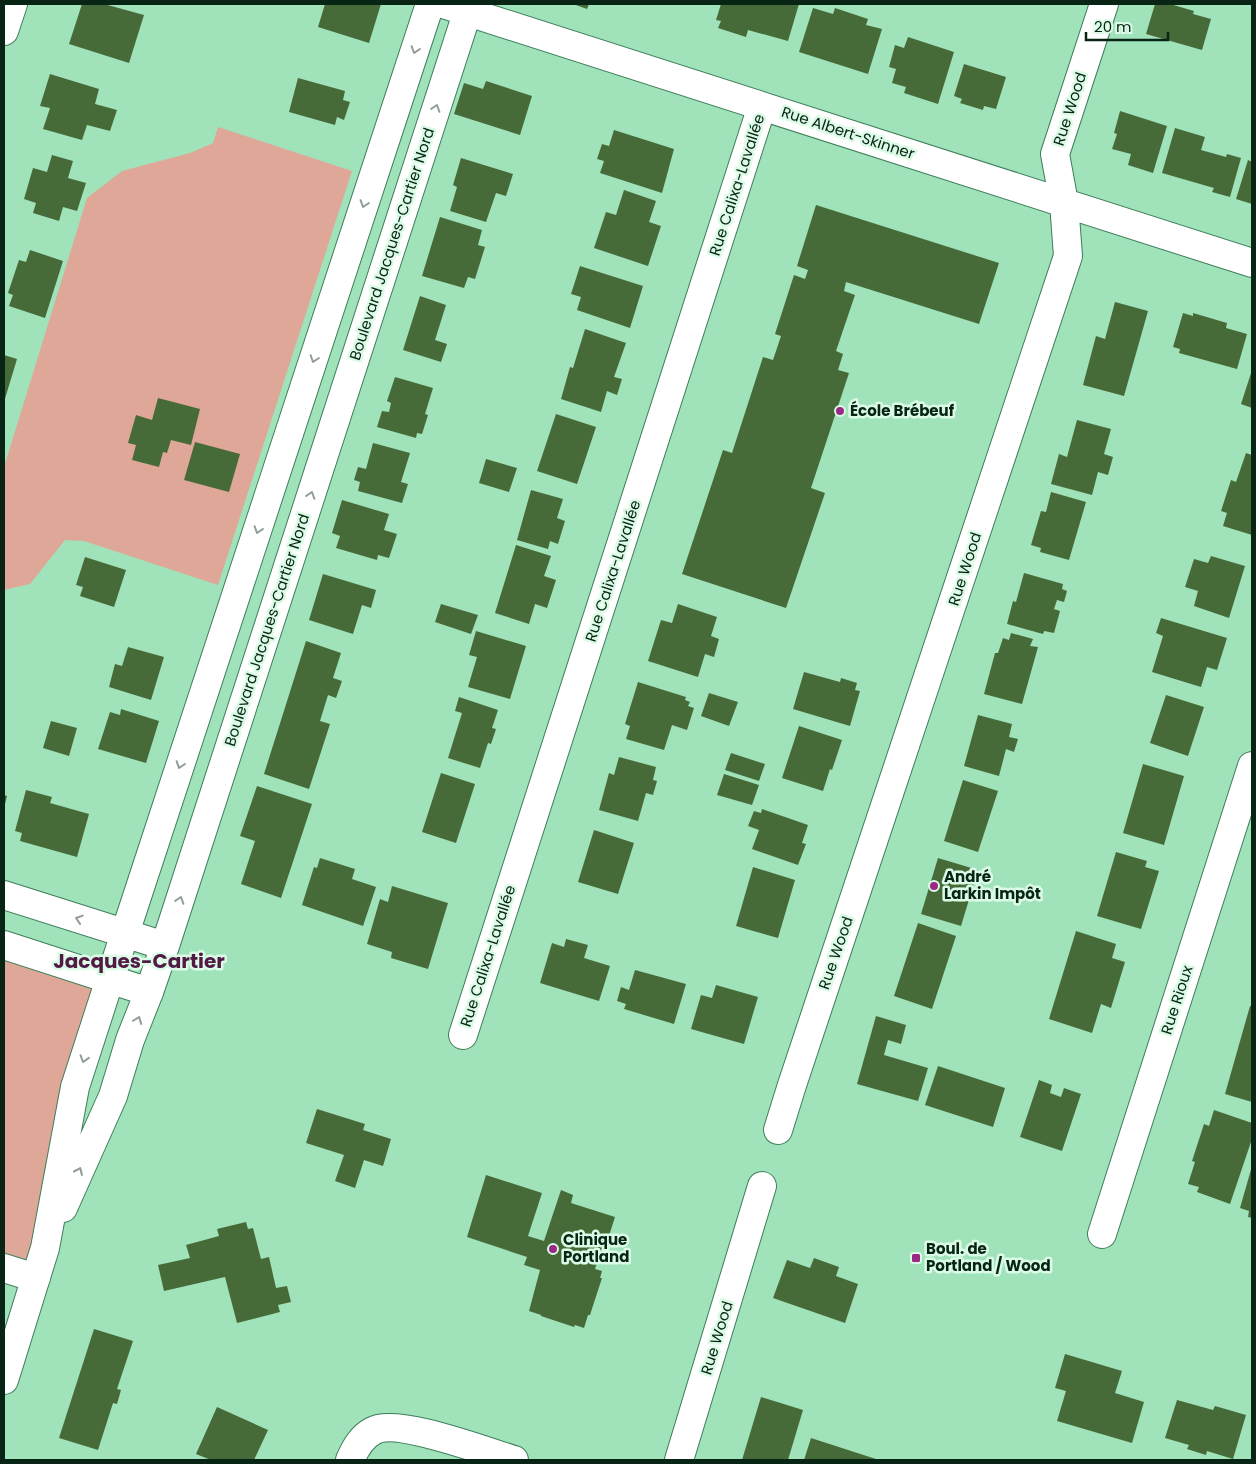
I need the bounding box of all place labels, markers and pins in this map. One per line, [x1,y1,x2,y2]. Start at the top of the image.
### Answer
place label: École Brébeuf [850,400,955,421]
marker: École Brébeuf [834,405,846,417]
place label: André Larkin Impôt [944,866,1041,904]
marker: André Larkin Impôt [928,880,940,892]
place label: Clinique Portland [563,1229,629,1267]
place label: Boul. de Portland / Wood [926,1238,1051,1276]
marker: Clinique Portland [547,1243,559,1255]
marker: Boul. de Portland / Wood [910,1252,922,1264]

